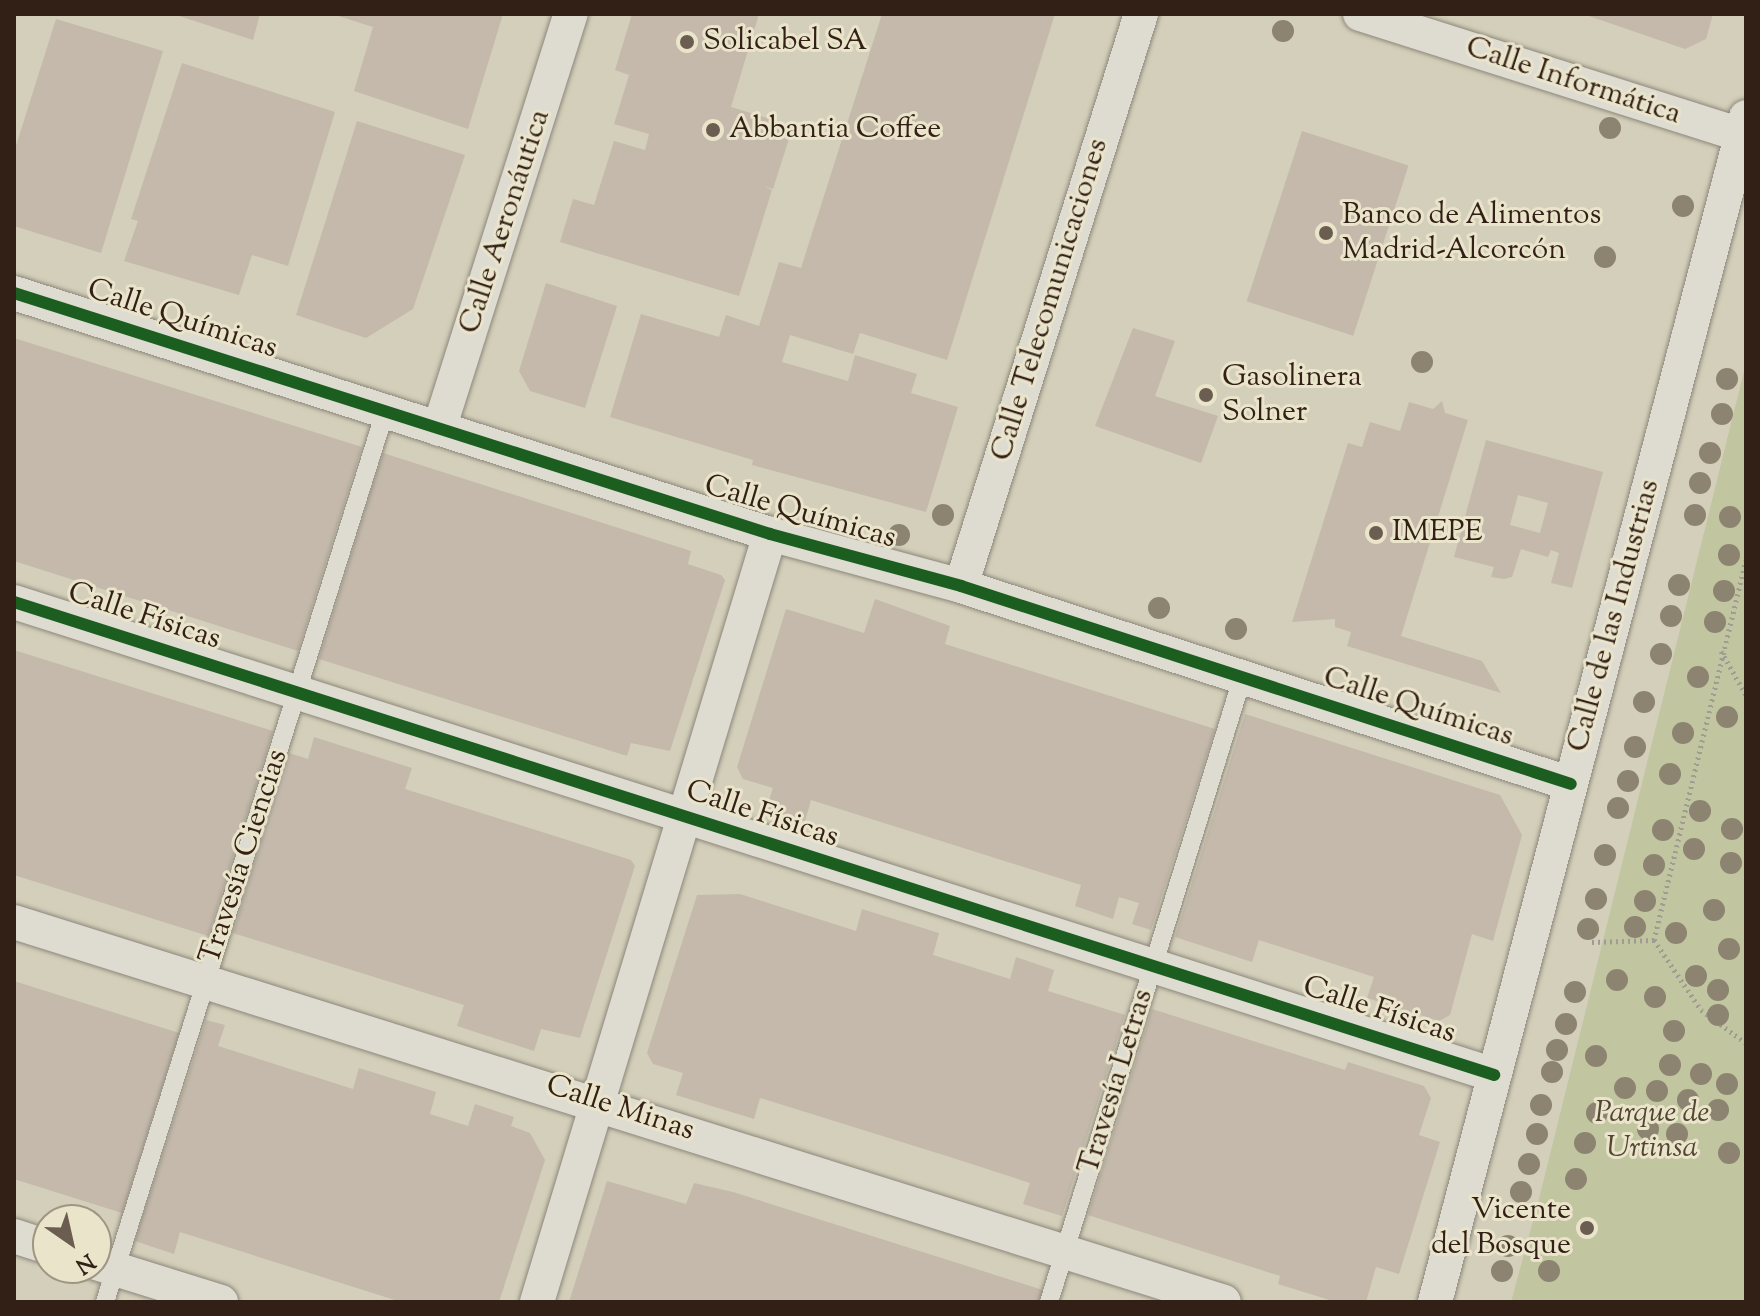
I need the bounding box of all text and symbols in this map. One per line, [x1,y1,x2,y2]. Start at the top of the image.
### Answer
place label: Solicabel SA [703,24,867,60]
street label: Calle Informática [1461,30,1685,134]
marker: Solicabel SA [678,33,696,51]
street label: Calle Aeronáutica [453,105,559,339]
place label: Abbantia Coffee [729,112,941,148]
marker: Abbantia Coffee [704,121,722,139]
street label: Calle Telecomunicaciones [985,135,1117,465]
place label: Banco de Alimentos Madrid-Alcorcón [1342,198,1601,268]
marker: Banco de Alimentos Madrid-Alcorcón [1317,224,1335,242]
street label: Calle Químicas [82,272,282,368]
place label: Gasolinera Solner [1222,360,1362,430]
marker: Gasolinera Solner [1197,386,1215,404]
street label: Calle Químicas [700,468,900,558]
street label: Calle de las Industrias [1561,476,1669,756]
place label: IMEPE [1392,515,1483,551]
marker: IMEPE [1367,524,1385,542]
street label: Calle Físicas [63,575,225,659]
street label: Calle Químicas [1318,660,1518,756]
street label: Travesía Ciencias [193,745,297,969]
street label: Calle Físicas [681,773,843,857]
street label: Calle Físicas [1298,969,1460,1053]
street label: Travesía Letras [1072,985,1162,1179]
street label: Calle Minas [541,1068,699,1150]
park label: Parque de Urtinsa [1595,1096,1709,1166]
place label: Vicente del Bosque [1431,1193,1571,1264]
north arrow [32,1204,112,1284]
marker: Vicente del Bosque [1578,1219,1596,1237]
text: N [68,1244,101,1280]

